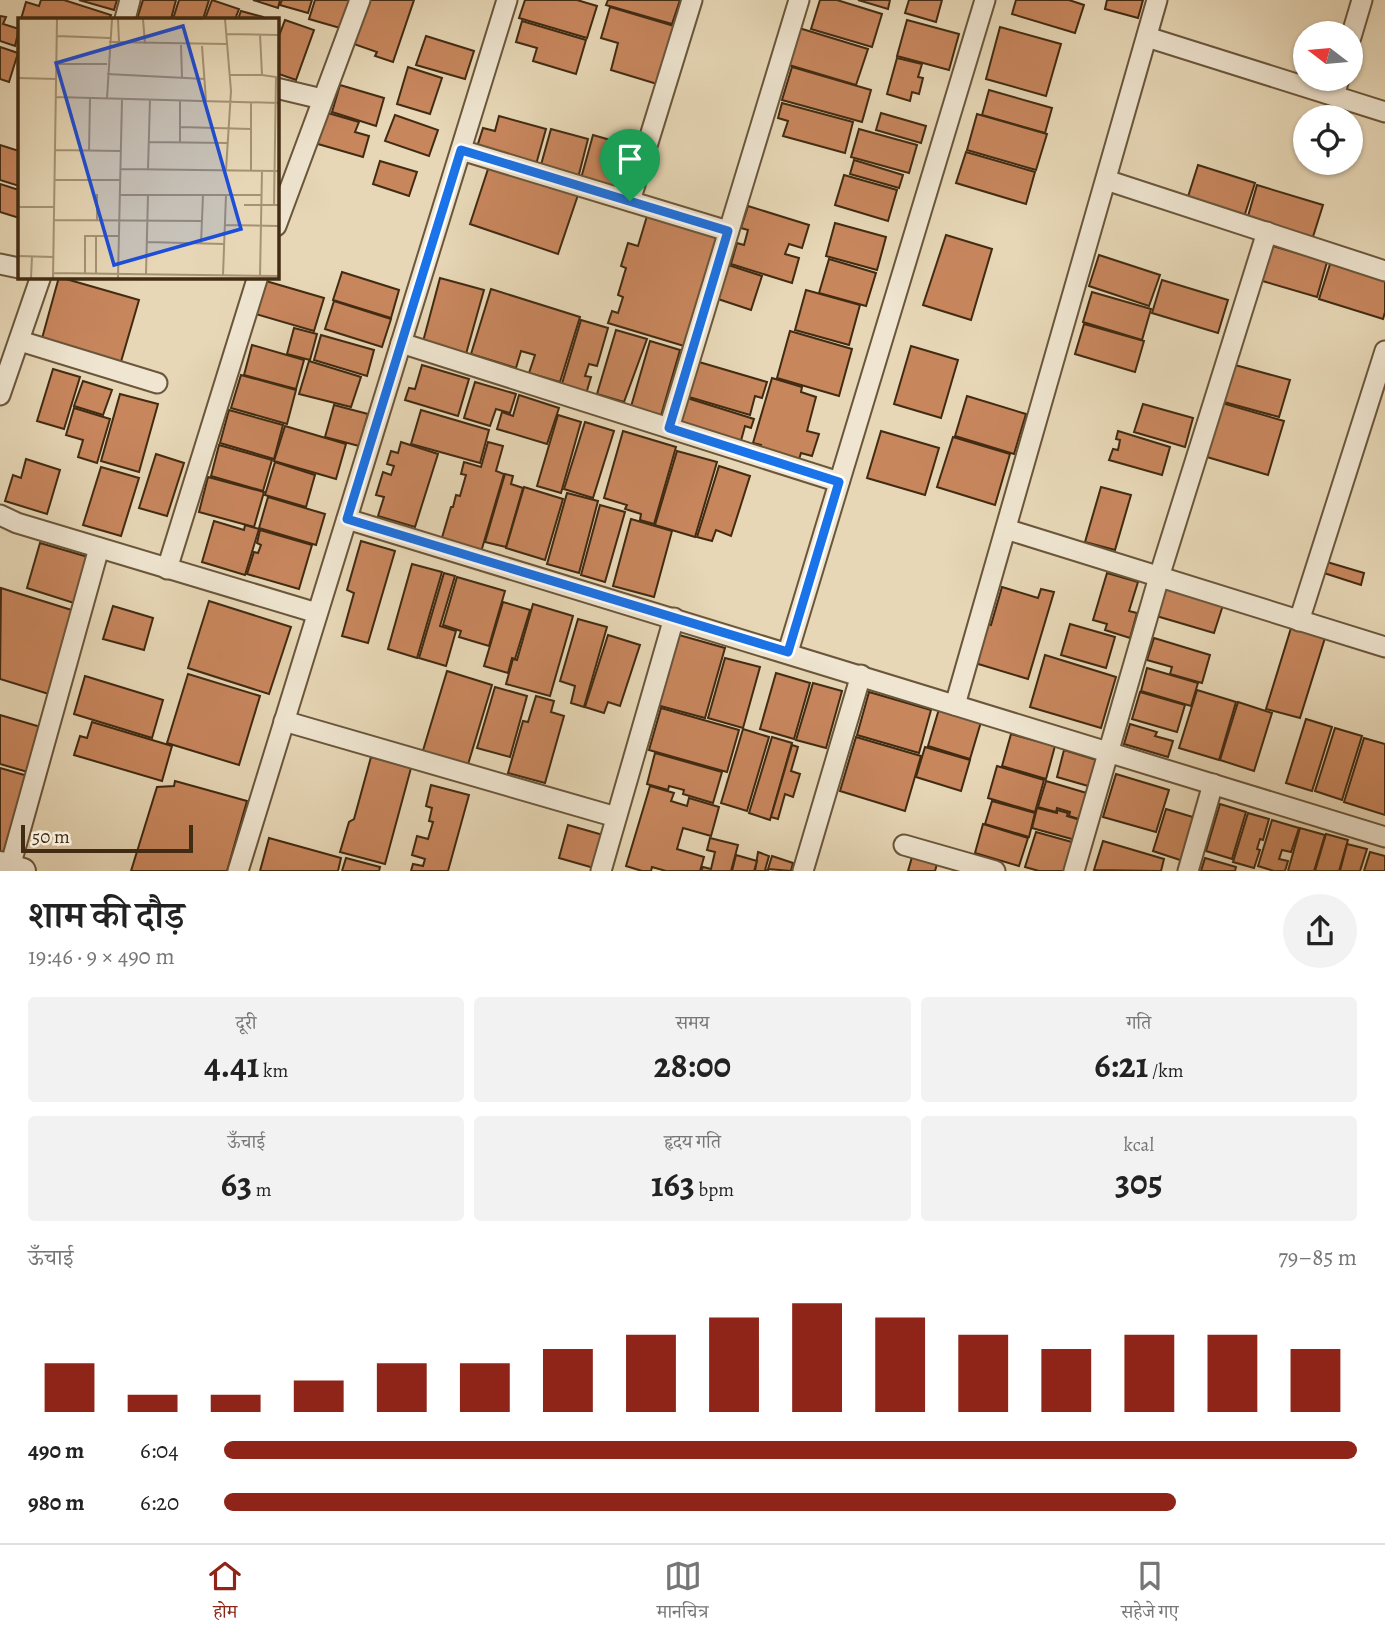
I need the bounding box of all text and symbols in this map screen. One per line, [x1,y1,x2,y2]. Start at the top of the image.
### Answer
inset map [18,18,278,278]
north arrow [1293,21,1363,91]
map controls [1293,21,1363,175]
button: locate [1293,105,1363,175]
pin [600,129,660,201]
icon: arrive [611,140,649,178]
scale bar [21,822,192,854]
text: 50 m [32,824,70,850]
text: शाम की दौड़ [28,889,184,941]
button: share [1283,894,1357,968]
text: 19:46 · 9 × 490 m [28,941,175,972]
text: दूरी [236,1010,256,1036]
text: समय [676,1010,709,1036]
text: गति [1126,1010,1151,1036]
text: 4.41 [204,1041,259,1089]
text: 28:00 [654,1041,731,1089]
text: 6:21 [1094,1041,1148,1089]
text: km [259,1058,288,1084]
text: /km [1148,1058,1184,1084]
text: ऊँचाई [227,1129,265,1155]
text: हृदय गति [664,1129,721,1155]
text: kcal [1124,1132,1154,1158]
text: 305 [1115,1158,1163,1206]
text: 63 [221,1160,252,1208]
text: 163 [651,1160,695,1208]
text: m [252,1177,272,1203]
text: bpm [695,1177,734,1203]
text: ऊँचाई [28,1242,73,1273]
text: 79–85 m [1278,1242,1357,1273]
text: 490 m [28,1435,84,1466]
text: 6:04 [140,1435,179,1466]
text: 980 m [28,1487,85,1518]
text: 6:20 [140,1487,179,1518]
tab: होम [206,1557,244,1630]
tab: मानचित्र [657,1557,708,1630]
tab: सहेजे गए [1121,1557,1179,1630]

